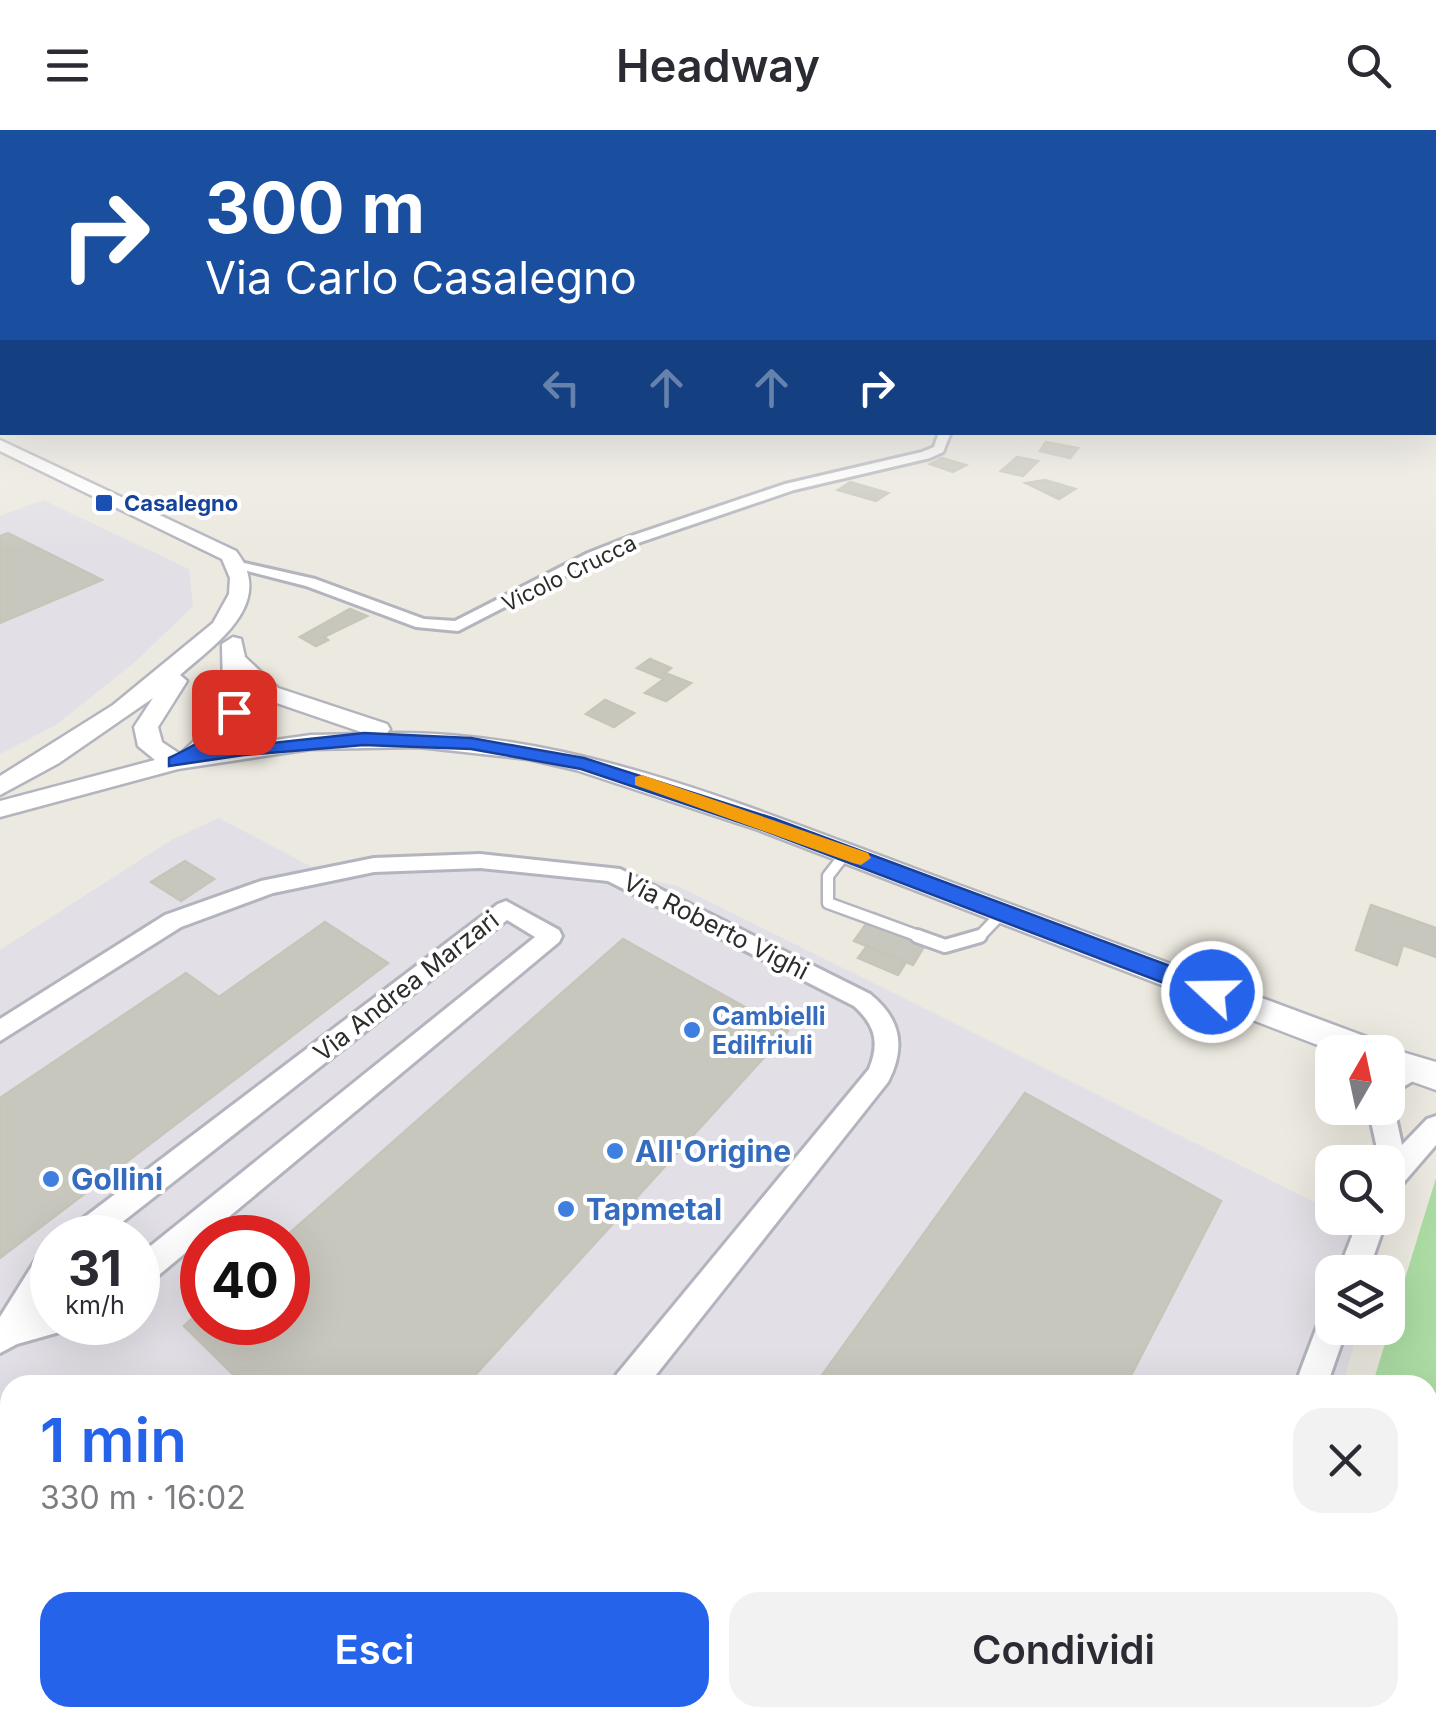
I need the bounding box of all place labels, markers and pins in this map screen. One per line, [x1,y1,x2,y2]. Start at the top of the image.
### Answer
place label: Casalegno [124,490,238,516]
marker: Casalegno [93,492,115,514]
pin [192,670,277,755]
place label: Cambielli Edilfriuli [712,1001,826,1060]
marker: Cambielli Edilfriuli [681,1019,703,1041]
place label: All'Origine [635,1133,791,1169]
marker: All'Origine [604,1140,626,1162]
place label: Gollini [71,1161,163,1197]
marker: Gollini [40,1168,62,1190]
place label: Tapmetal [586,1191,722,1227]
marker: Tapmetal [555,1198,577,1220]

